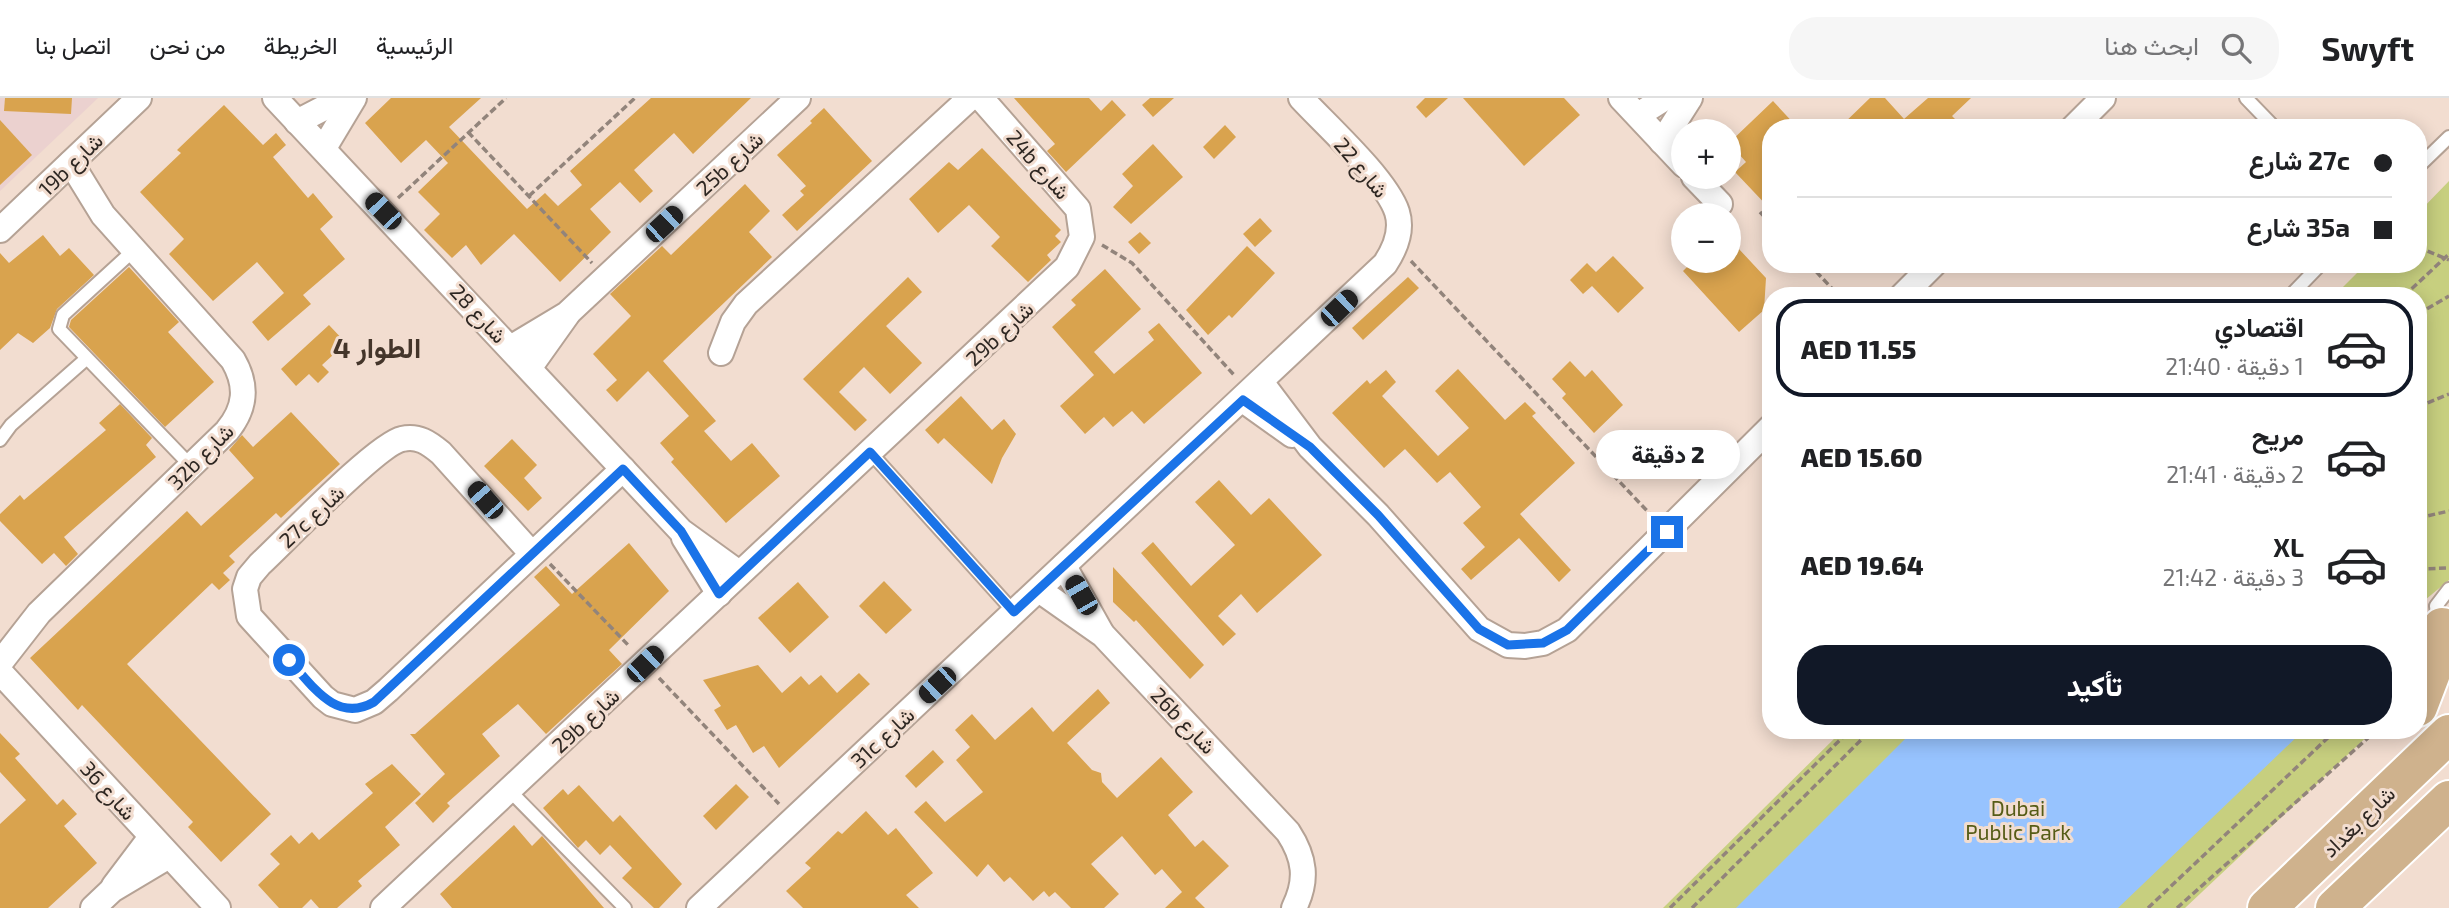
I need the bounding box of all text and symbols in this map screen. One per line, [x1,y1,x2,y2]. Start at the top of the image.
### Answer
search box [1789,17,2279,80]
text: Swyft [2321,28,2414,68]
text: ابحث هنا [2104,29,2199,60]
icon: search [2217,29,2255,67]
text: اتصل بنا [35,30,111,59]
text: من نحن [149,30,225,59]
text: الخريطة [263,30,338,59]
text: الرئيسية [376,30,453,59]
map controls [1671,119,1741,273]
button: + [1671,119,1741,189]
street label: 24b شارع [1000,124,1076,206]
street label: 25b شارع [691,126,770,202]
street label: 19b شارع [33,127,109,203]
street label: شارع 22 [1327,132,1394,204]
text: 27c شارع [2248,144,2350,175]
car [361,189,406,233]
car [642,202,687,246]
button: − [1671,203,1741,273]
text: 35a شارع [2247,211,2350,242]
street label: شارع 28 [443,278,513,350]
car [1317,286,1362,330]
street label: 29b شارع [960,296,1040,373]
text: اقتصادي [2215,311,2304,342]
icon: car [2325,317,2388,380]
district label: الطوار 4 [333,330,421,366]
text: AED 11.55 [1801,333,1916,364]
text: 1 دقيقة · 21:40 [2165,352,2304,380]
street label: 32b شارع [162,418,240,496]
text: مريح [2252,419,2304,450]
icon: car [2325,425,2388,488]
callout: 2 دقيقة [1595,430,1739,480]
text: 2 دقيقة [1632,440,1704,468]
text: AED 15.60 [1801,441,1923,472]
text: 2 دقيقة · 21:41 [2166,460,2304,488]
car [464,477,507,523]
street label: 27c شارع [273,480,351,555]
route end [1651,516,1683,548]
text: XL [2273,531,2304,562]
icon: car [2325,533,2388,596]
text: AED 19.64 [1801,549,1924,580]
text: 3 دقيقة · 21:42 [2163,563,2304,591]
car [1062,572,1101,618]
car [623,642,668,686]
route start [273,644,305,676]
button: تأكيد [1797,645,2392,725]
car [915,663,960,707]
street label: 26b شارع [1144,682,1222,761]
street label: 29b شارع [546,683,626,760]
street label: 31c شارع [845,702,921,775]
street label: شارع 36 [74,755,142,827]
street label: شارع بغداد [2317,780,2402,864]
park label: Dubai Public Park [1965,795,2071,844]

